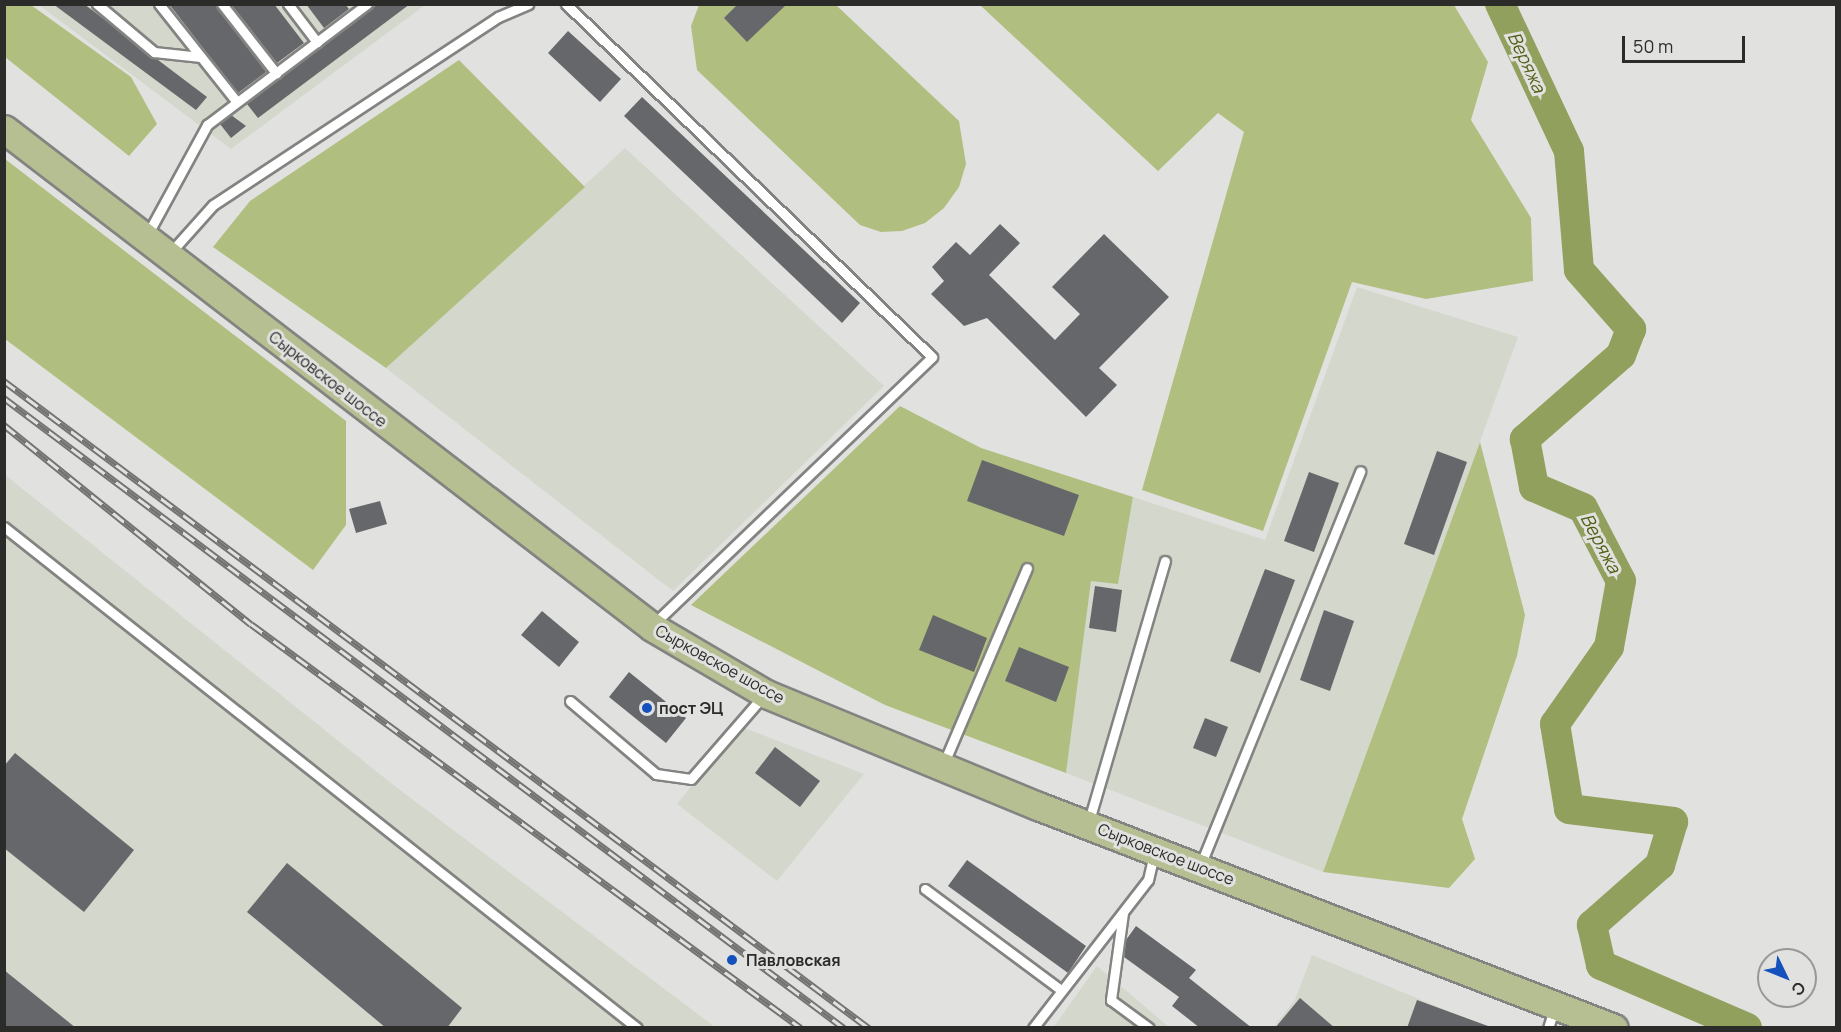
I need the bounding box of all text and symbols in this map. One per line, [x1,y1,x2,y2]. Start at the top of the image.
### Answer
scale bar [1625,24,1748,62]
water label: Веряжа [1504,28,1550,96]
text: 50 m [1633,34,1673,58]
street label: Сырковское шоссе [265,327,391,431]
water label: Веряжа [1576,510,1626,576]
street label: Сырковское шоссе [652,621,788,707]
place label: пост ЭЦ [659,698,723,718]
marker: пост ЭЦ [640,701,654,715]
street label: Сырковское шоссе [1095,819,1237,889]
north arrow [1757,948,1817,1008]
place label: Павловская [746,950,841,970]
marker: Павловская [723,951,741,969]
text: С [1787,977,1811,1001]

